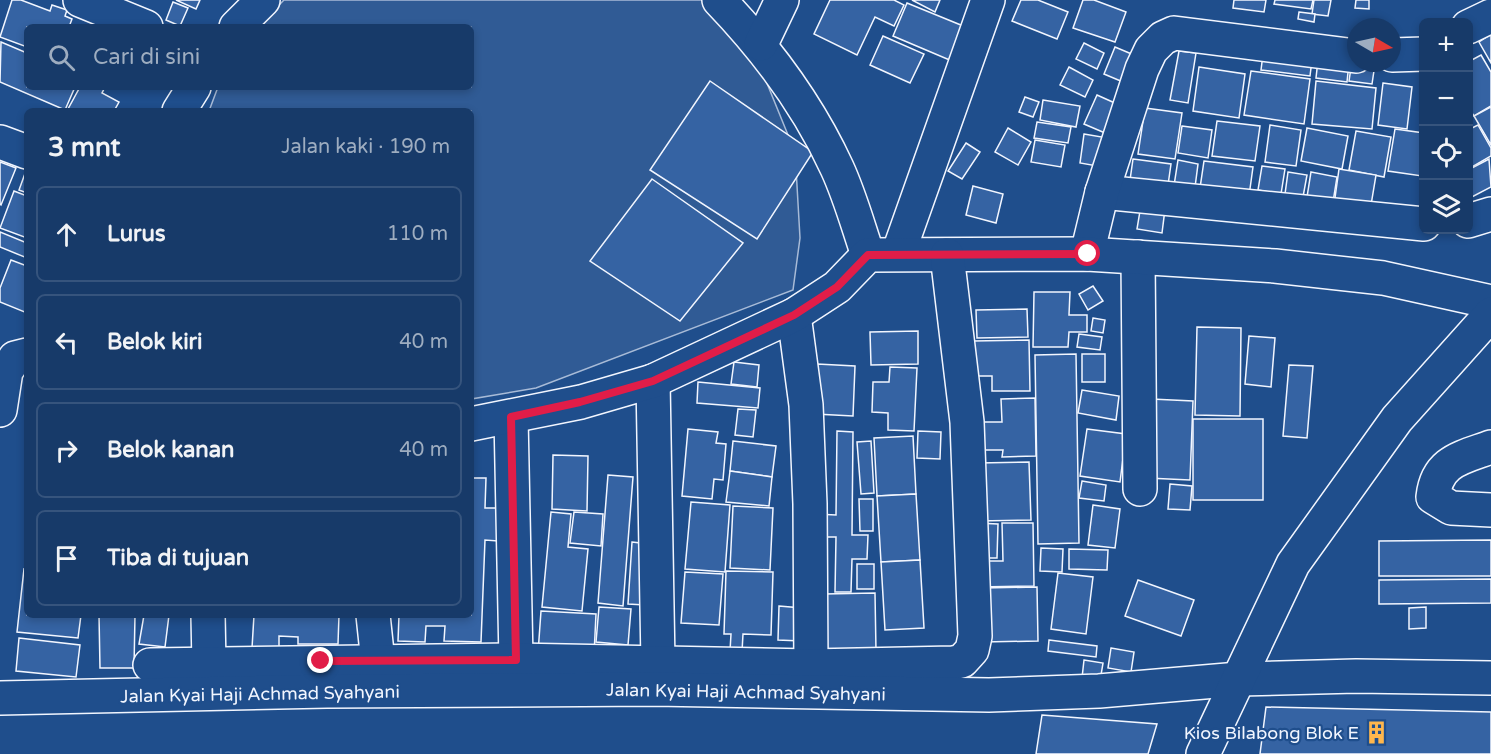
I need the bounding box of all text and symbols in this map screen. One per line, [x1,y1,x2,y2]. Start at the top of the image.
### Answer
north arrow [1347,18,1401,72]
map controls [1419,18,1473,234]
button: + [1419,18,1473,72]
search box [24,24,474,90]
icon: search [45,41,78,74]
text: Cari di sini [93,44,200,70]
button: − [1419,72,1473,126]
button: locate [1419,126,1473,180]
text: 3 mnt [48,132,120,163]
text: Jalan kaki · 190 m [281,135,450,159]
button: layers [1419,180,1473,234]
icon: ahead [50,218,83,251]
text: Lurus [107,221,165,247]
text: 110 m [387,222,448,246]
route start [1074,240,1100,266]
icon: left [50,326,83,359]
text: Belok kiri [107,329,203,355]
text: 40 m [399,330,448,354]
icon: right [50,434,83,467]
text: Belok kanan [107,437,234,463]
text: 40 m [399,438,448,462]
icon: arrive [50,542,83,575]
text: Tiba di tujuan [107,545,249,571]
route end [307,647,333,673]
street label: Jalan Kyai Haji Achmad Syahyani [606,679,886,705]
street label: Jalan Kyai Haji Achmad Syahyani [120,681,400,707]
building icon: Kios Bilabong Blok E [1364,720,1390,746]
place label: Kios Bilabong Blok E [1184,722,1359,744]

